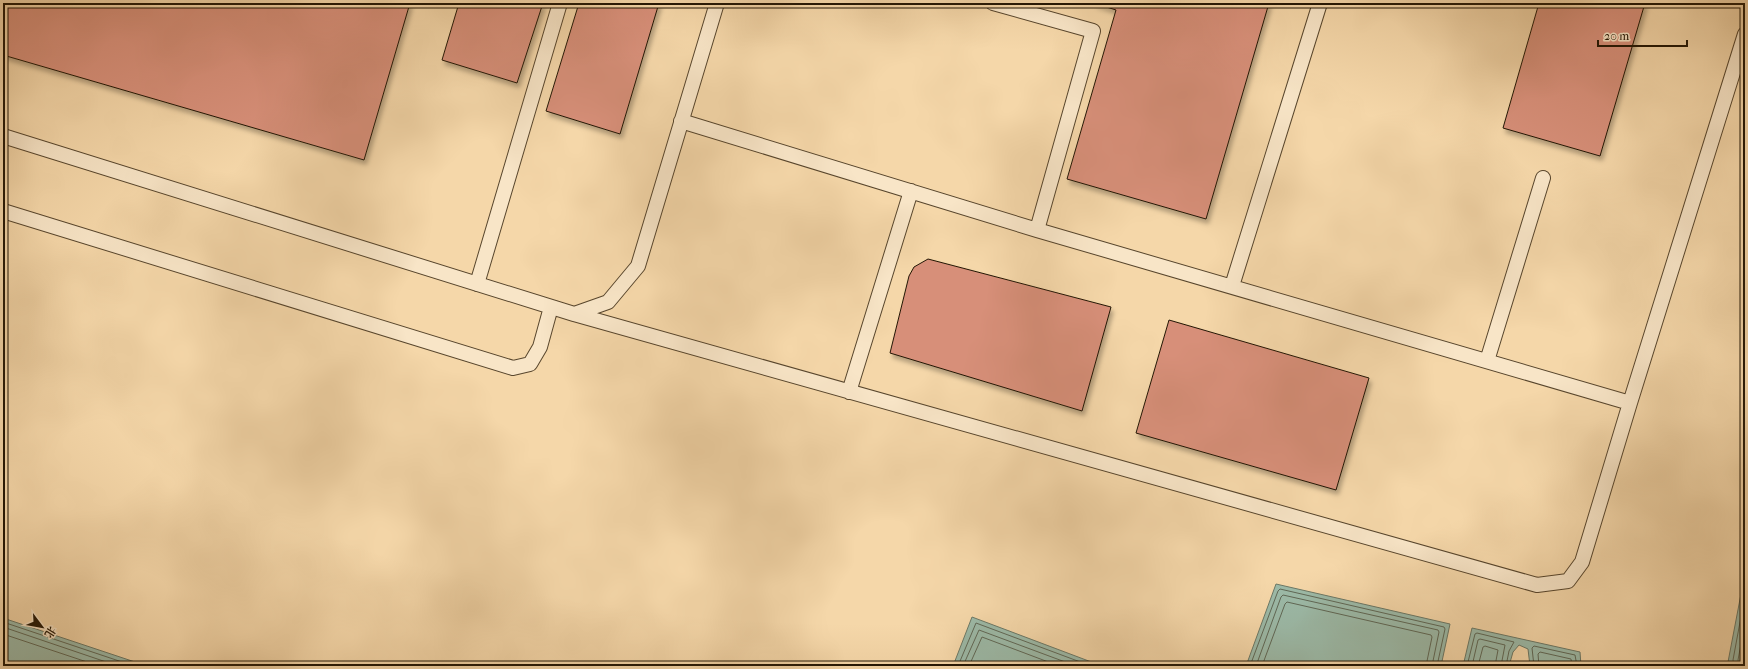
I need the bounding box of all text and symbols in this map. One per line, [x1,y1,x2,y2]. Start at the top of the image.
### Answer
scale bar [1598,22,1687,48]
text: 20 m [1604,29,1629,43]
north arrow [22,607,62,647]
text: 北 [42,624,58,640]

